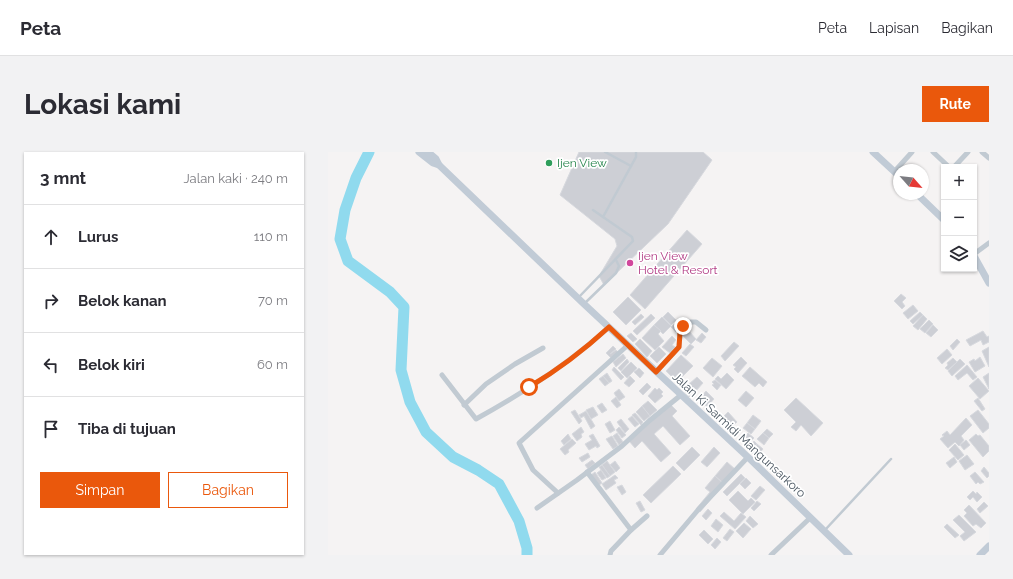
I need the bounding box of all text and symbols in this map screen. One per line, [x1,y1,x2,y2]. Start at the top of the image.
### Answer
text: Peta [20,17,61,39]
text: Peta [818,20,847,36]
text: Lapisan [869,20,919,36]
text: Bagikan [941,20,993,36]
button: Rute [922,86,989,122]
text: Lokasi kami [24,88,181,121]
place label: Ijen View [557,156,607,170]
marker: Ijen View [544,158,554,168]
north arrow [893,164,929,200]
map controls [941,164,977,272]
button: + [941,164,977,200]
text: 3 mnt [40,168,86,188]
text: Jalan kaki · 240 m [183,171,288,186]
button: − [941,200,977,236]
icon: ahead [40,226,62,248]
text: Lurus [78,228,119,246]
text: 110 m [254,229,288,244]
button: layers [941,236,977,272]
place label: Ijen View Hotel & Resort [638,249,718,277]
marker: Ijen View Hotel & Resort [625,258,635,268]
icon: right [40,290,62,312]
text: Belok kanan [78,292,167,310]
text: 70 m [258,293,288,308]
route end [674,317,692,335]
icon: left [40,354,62,376]
text: Belok kiri [78,356,145,374]
text: 60 m [257,357,288,372]
street label: Jalan Ki Sarmidi Mangunsarkoro [670,370,808,500]
route start [520,378,538,396]
icon: arrive [40,418,62,440]
text: Tiba di tujuan [78,420,176,438]
button: Simpan [40,472,160,508]
button: Bagikan [168,472,288,508]

